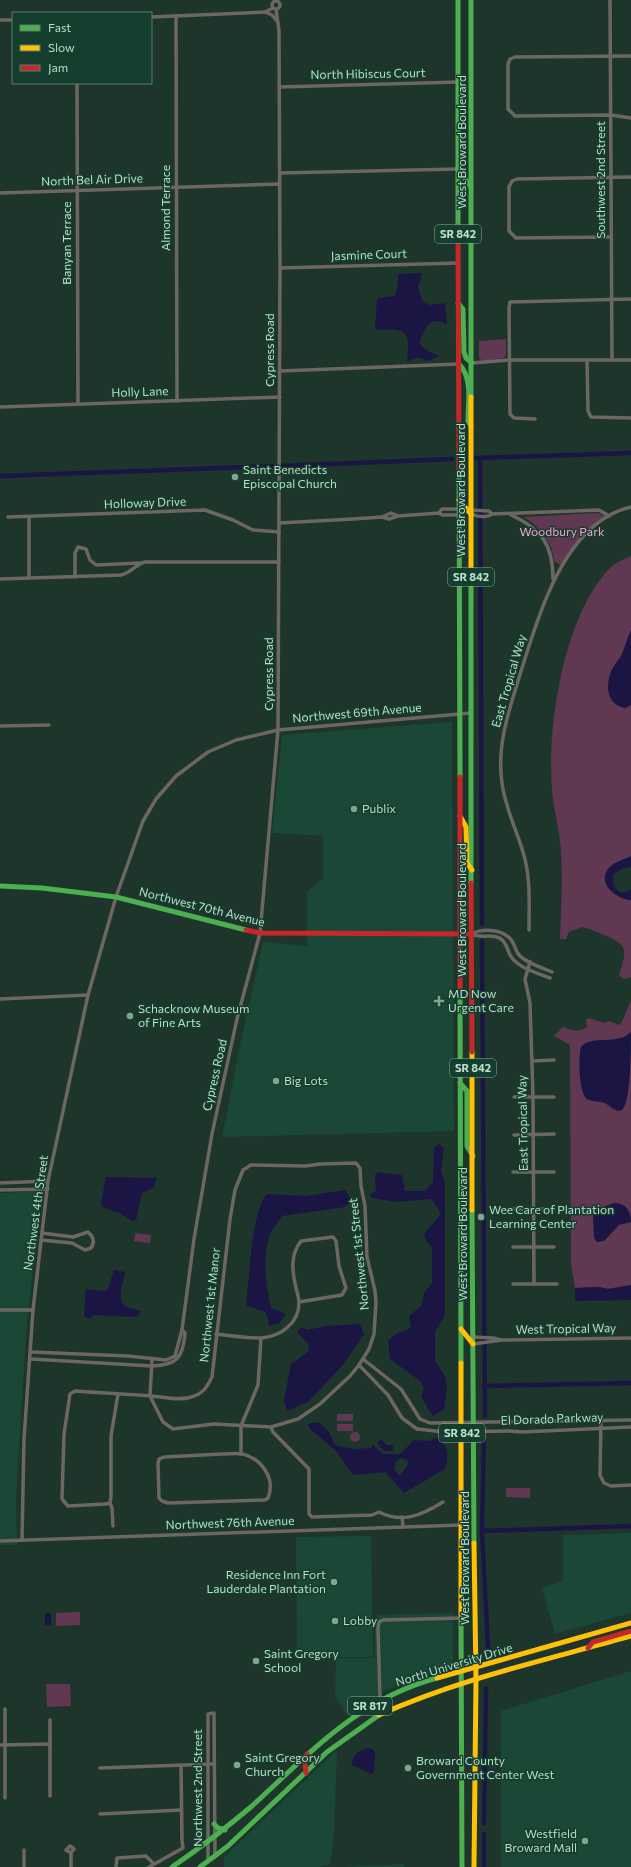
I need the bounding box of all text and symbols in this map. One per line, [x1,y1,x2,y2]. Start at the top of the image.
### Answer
legend [12,12,152,84]
text: Fast [48,20,71,34]
text: Slow [48,40,75,54]
text: Jam [48,60,68,75]
street label: North Hibiscus Court [310,65,426,81]
street label: West Broward Boulevard [454,75,468,209]
street label: Southwest 2nd Street [593,121,607,239]
street label: Almond Terrace [158,165,172,251]
street label: North Bel Air Drive [41,170,143,188]
street label: Banyan Terrace [59,201,73,285]
road number: SR 842 [435,225,481,243]
street label: Jasmine Court [331,246,407,263]
street label: Cypress Road [262,313,276,387]
street label: Holly Lane [111,383,169,399]
street label: West Broward Boulevard [453,423,467,557]
place label: Saint Benedicts Episcopal Church [243,462,337,490]
marker: Saint Benedicts Episcopal Church [230,472,240,482]
street label: Holloway Drive [104,494,186,510]
park label: Woodbury Park [520,524,605,538]
road number: SR 842 [448,568,494,586]
street label: East Tropical Way [488,633,528,729]
street label: Cypress Road [261,637,275,711]
street label: Northwest 69th Avenue [292,699,422,725]
place label: Publix [362,801,396,815]
marker: Publix [349,804,359,814]
street label: West Broward Boulevard [454,843,468,977]
street label: Northwest 70th Avenue [138,884,267,928]
place label: MD Now Urgent Care [448,986,514,1014]
marker: MD Now Urgent Care [433,995,445,1007]
place label: Schacknow Museum of Fine Arts [138,1001,249,1029]
marker: Schacknow Museum of Fine Arts [125,1011,135,1021]
street label: Cypress Road [199,1037,229,1112]
road number: SR 842 [450,1059,496,1077]
place label: Big Lots [284,1073,328,1087]
street label: East Tropical Way [514,1075,530,1171]
marker: Big Lots [271,1076,281,1086]
street label: Northwest 4th Street [20,1154,50,1271]
street label: West Broward Boulevard [455,1167,469,1301]
street label: Northwest 1st Street [345,1197,371,1311]
place label: Wee Care of Plantation Learning Center [489,1202,614,1230]
marker: Wee Care of Plantation Learning Center [476,1212,486,1222]
street label: Northwest 1st Manor [196,1247,222,1363]
street label: West Tropical Way [516,1320,616,1336]
street label: El Dorado Parkway [500,1409,604,1427]
road number: SR 842 [439,1424,485,1442]
street label: West Broward Boulevard [457,1491,471,1625]
street label: Northwest 76th Avenue [165,1513,295,1531]
place label: Residence Inn Fort Lauderdale Plantation [206,1567,326,1595]
marker: Residence Inn Fort Lauderdale Plantation [329,1577,339,1587]
place label: Lobby [343,1613,377,1627]
marker: Lobby [330,1616,340,1626]
street label: North University Drive [393,1640,514,1689]
place label: Saint Gregory School [264,1646,339,1674]
marker: Saint Gregory School [251,1656,261,1666]
road number: SR 817 [348,1697,392,1715]
street label: Northwest 2nd Street [190,1729,204,1847]
place label: Saint Gregory Church [245,1750,320,1778]
place label: Broward County Government Center West [416,1753,554,1781]
marker: Saint Gregory Church [232,1760,242,1770]
marker: Broward County Government Center West [403,1763,413,1773]
place label: Westfield Broward Mall [504,1826,577,1854]
marker: Westfield Broward Mall [580,1836,590,1846]

